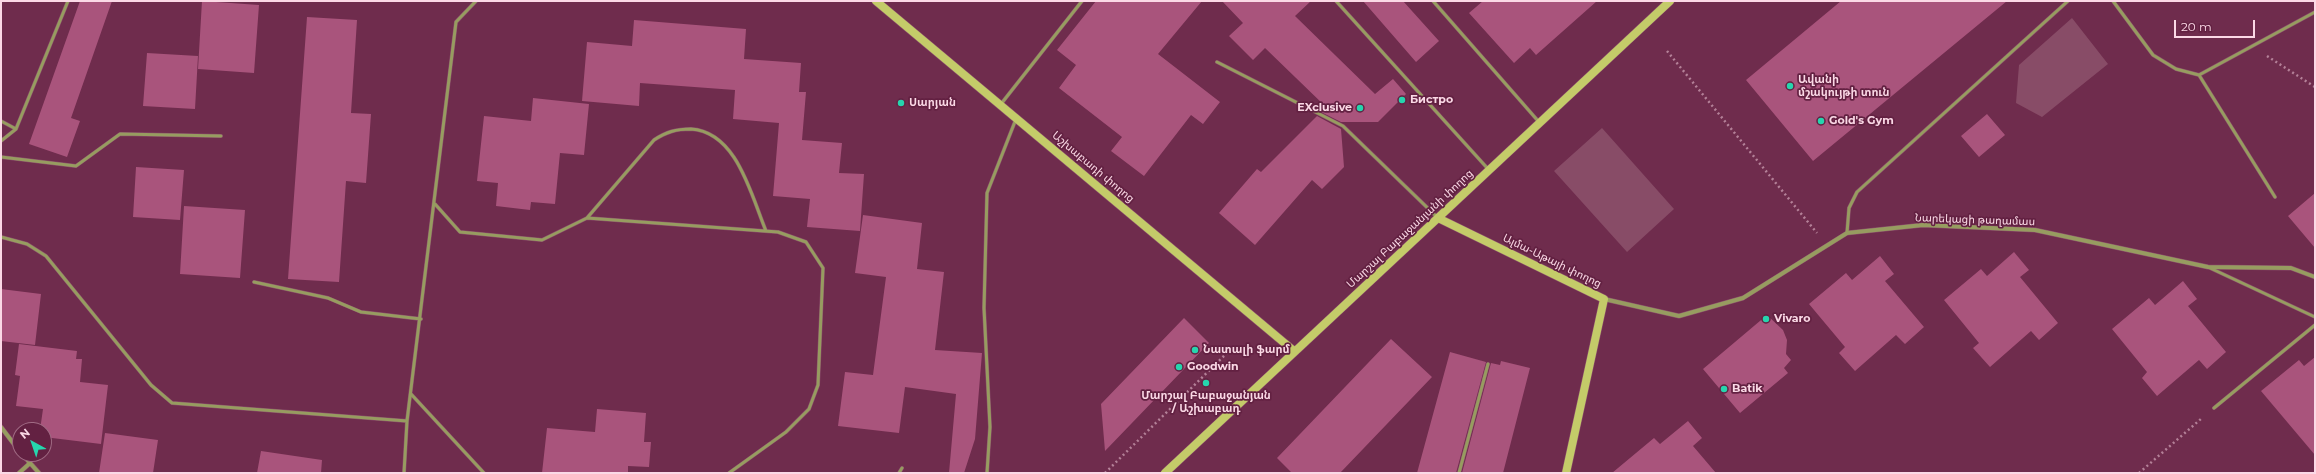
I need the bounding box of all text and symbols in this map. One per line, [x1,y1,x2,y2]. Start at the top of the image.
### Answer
scale bar [2176,12,2257,38]
text: 20 m [2181,19,2212,34]
place label: Ավանի մշակույթի տուն [1798,73,1890,99]
marker: Ավանի մշակույթի տուն [1785,81,1795,91]
place label: Бистро [1410,93,1453,107]
marker: Бистро [1397,95,1407,105]
place label: Սարյան [909,96,956,110]
marker: Սարյան [896,98,906,108]
place label: EXclusive [1297,101,1352,115]
marker: EXclusive [1355,103,1365,113]
place label: Gold's Gym [1829,114,1894,128]
marker: Gold's Gym [1816,116,1826,126]
street label: Աշխաբադի փողոց [1049,129,1137,205]
street label: Մարշալ Բաբաջանյանի փողոց [1344,167,1476,291]
street label: Նարեկացի թաղամաս [1915,211,2035,229]
street label: Ալմա-Աթայի փողոց [1500,231,1604,291]
place label: Vivaro [1774,312,1810,326]
marker: Vivaro [1761,314,1771,324]
place label: Նատալի ֆարմ [1203,343,1290,357]
marker: Նատալի ֆարմ [1190,345,1200,355]
place label: Goodwin [1187,360,1239,374]
marker: Goodwin [1174,362,1184,372]
marker: Մարշալ Բաբաջանյան / Աշխաբադ [1201,378,1211,388]
place label: Batik [1732,382,1763,396]
marker: Batik [1719,384,1729,394]
place label: Մարշալ Բաբաջանյան / Աշխաբադ [1141,389,1271,415]
north arrow [12,422,52,462]
text: N [17,425,33,442]

